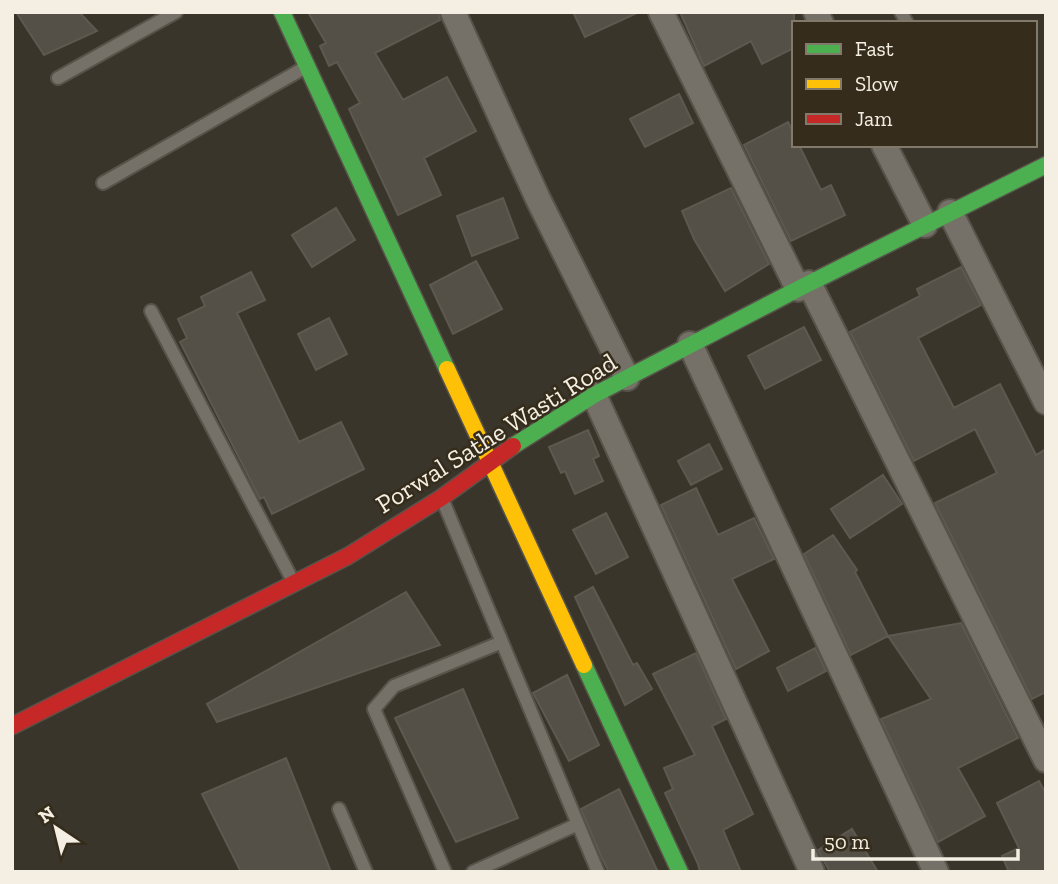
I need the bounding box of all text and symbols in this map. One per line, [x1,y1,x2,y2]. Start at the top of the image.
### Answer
legend [792,21,1037,147]
text: Fast [855,36,894,61]
text: Slow [855,71,898,96]
text: Jam [855,106,892,131]
street label: Porwal Sathe Wasti Road [370,346,622,520]
north arrow [21,793,91,863]
text: N [34,801,59,828]
scale bar [813,818,1018,862]
text: 50 m [824,829,870,854]

